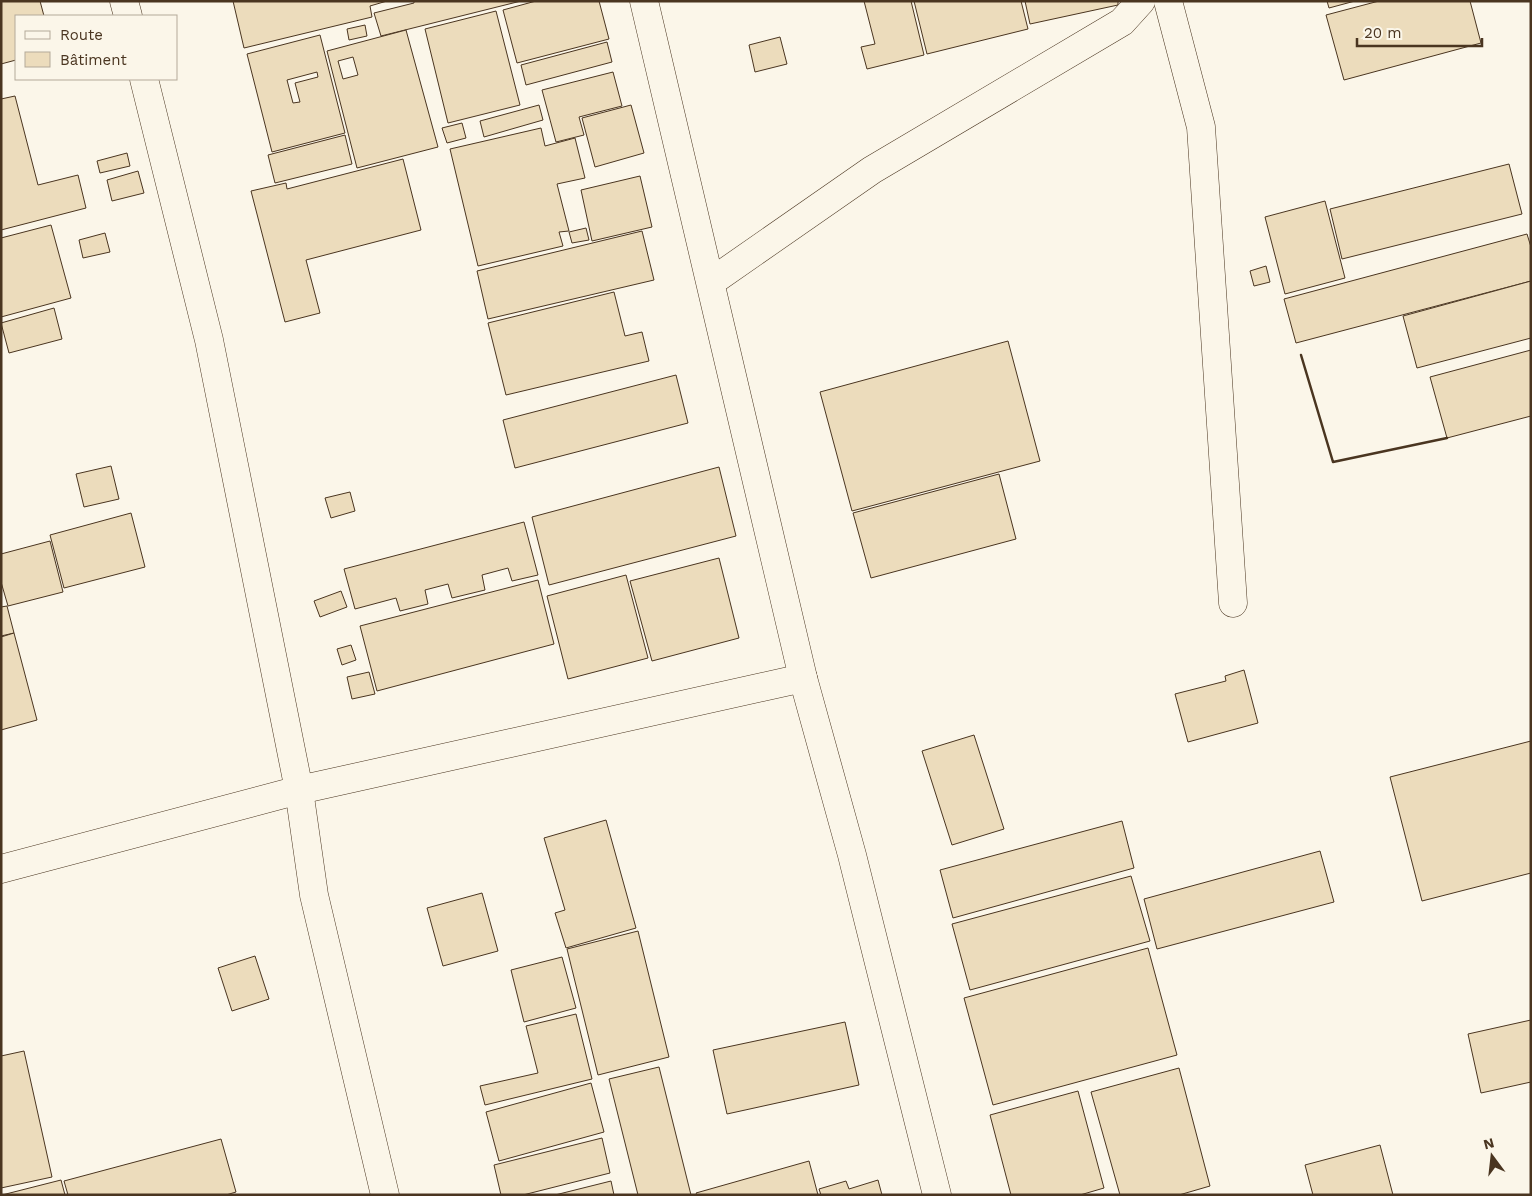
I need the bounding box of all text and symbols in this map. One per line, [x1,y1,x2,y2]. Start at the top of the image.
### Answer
legend [15,15,178,80]
scale bar [1357,15,1482,47]
text: 20 m [1364,24,1402,42]
text: Route [60,26,103,44]
text: Bâtiment [60,51,127,69]
north arrow [1467,1131,1517,1181]
text: N [1482,1134,1496,1153]

